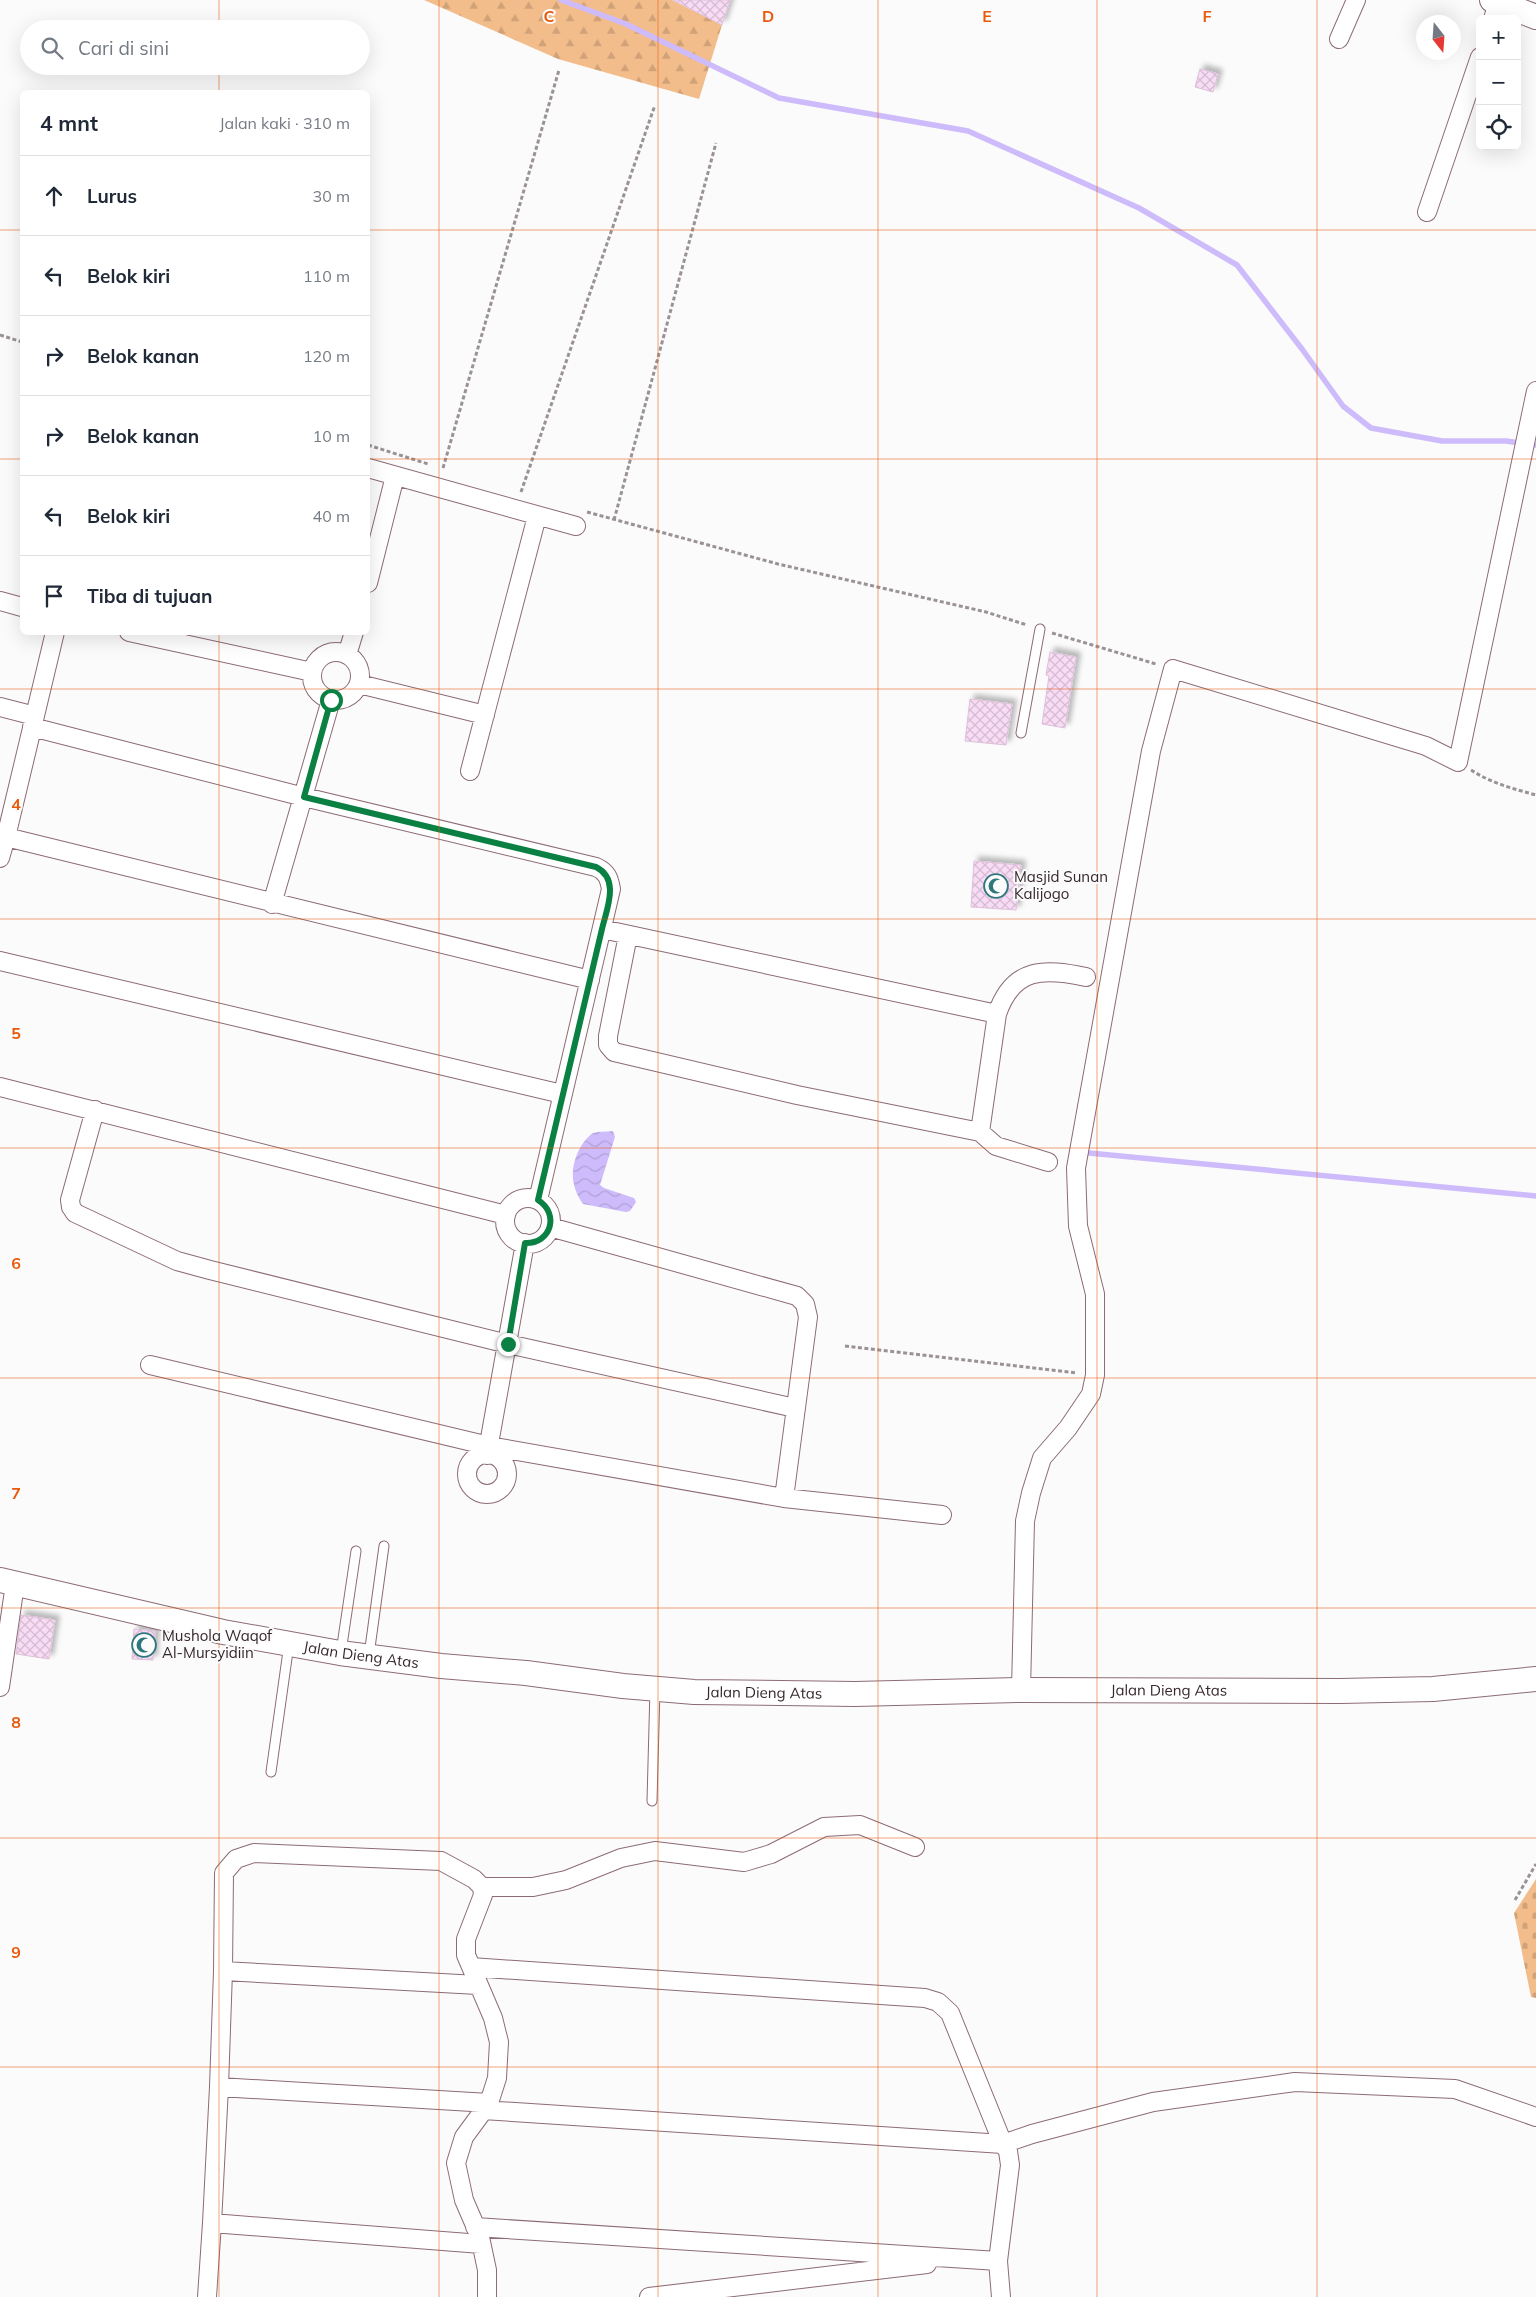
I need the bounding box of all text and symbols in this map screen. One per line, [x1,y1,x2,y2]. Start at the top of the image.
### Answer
text: C [544,6,555,26]
text: D [762,6,774,26]
text: E [982,6,992,26]
text: F [1202,6,1212,26]
north arrow [1416,15,1461,60]
map controls [1476,15,1521,150]
button: + [1476,15,1521,60]
search box [20,20,370,75]
icon: search [38,34,66,62]
text: Cari di sini [78,36,169,60]
button: − [1476,60,1521,105]
button: locate [1476,105,1521,150]
text: 4 mnt [40,110,98,136]
text: Jalan kaki · 310 m [219,113,350,133]
icon: ahead [40,182,68,210]
text: Lurus [87,184,137,208]
text: 30 m [313,186,350,206]
icon: left [40,262,68,290]
text: Belok kiri [87,264,170,288]
text: 110 m [303,266,350,286]
icon: right [40,342,68,370]
text: Belok kanan [87,344,199,368]
text: 120 m [303,346,350,366]
icon: right [40,422,68,450]
text: Belok kanan [87,424,199,448]
text: 10 m [313,426,350,446]
icon: left [40,502,68,530]
text: Belok kiri [87,504,170,528]
text: 40 m [313,506,350,526]
icon: arrive [40,582,68,610]
text: Tiba di tujuan [87,584,212,608]
route start [320,689,343,712]
text: 4 [11,794,21,814]
place label: Masjid Sunan Kalijogo [1014,867,1108,903]
mosque icon: Masjid Sunan Kalijogo [983,873,1009,899]
text: 5 [11,1023,21,1043]
text: 6 [11,1253,21,1273]
route end [497,1333,520,1356]
text: 7 [11,1483,21,1503]
place label: Mushola Waqof Al-Mursyidiin [162,1626,273,1662]
mosque icon: Mushola Waqof Al-Mursyidiin [131,1632,157,1658]
street label: Jalan Dieng Atas [302,1637,420,1672]
street label: Jalan Dieng Atas [1111,1680,1227,1700]
street label: Jalan Dieng Atas [706,1682,822,1703]
text: 8 [11,1712,21,1732]
text: 9 [11,1942,21,1962]

